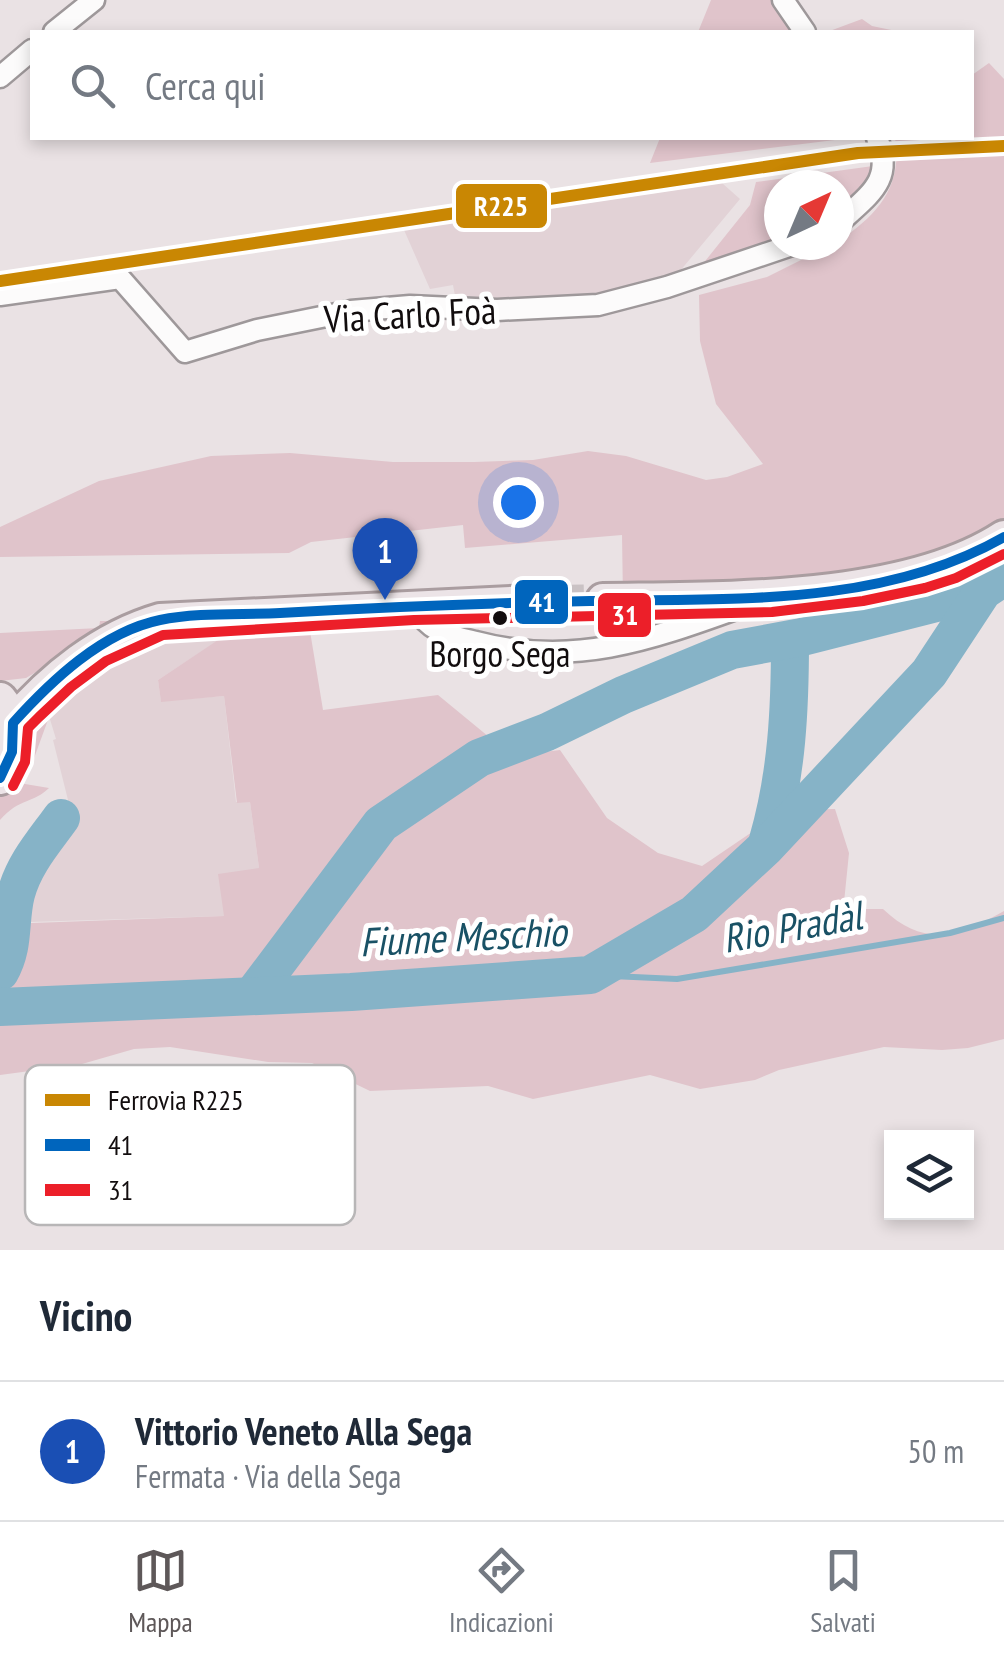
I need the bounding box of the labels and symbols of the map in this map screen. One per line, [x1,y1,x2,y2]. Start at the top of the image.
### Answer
north arrow [764,170,854,260]
line badge: R225 [454,182,549,230]
text: R225 [474,187,528,224]
street label: Via Carlo Foà [322,285,497,343]
your location [493,477,544,528]
pin: 1 [352,518,418,600]
line badge: 41 [513,578,570,626]
text: 41 [529,583,555,620]
line badge: 31 [596,591,653,639]
text: 31 [612,596,638,633]
marker: Borgo Sega [490,608,510,628]
place label: Borgo Sega [429,630,571,677]
water label: Rio Pradàl [718,888,869,964]
water label: Fiume Meschio [358,904,570,967]
legend [25,1065,355,1225]
text: Ferrovia R225 [108,1081,244,1118]
text: 41 [108,1126,133,1163]
text: 31 [108,1171,133,1208]

